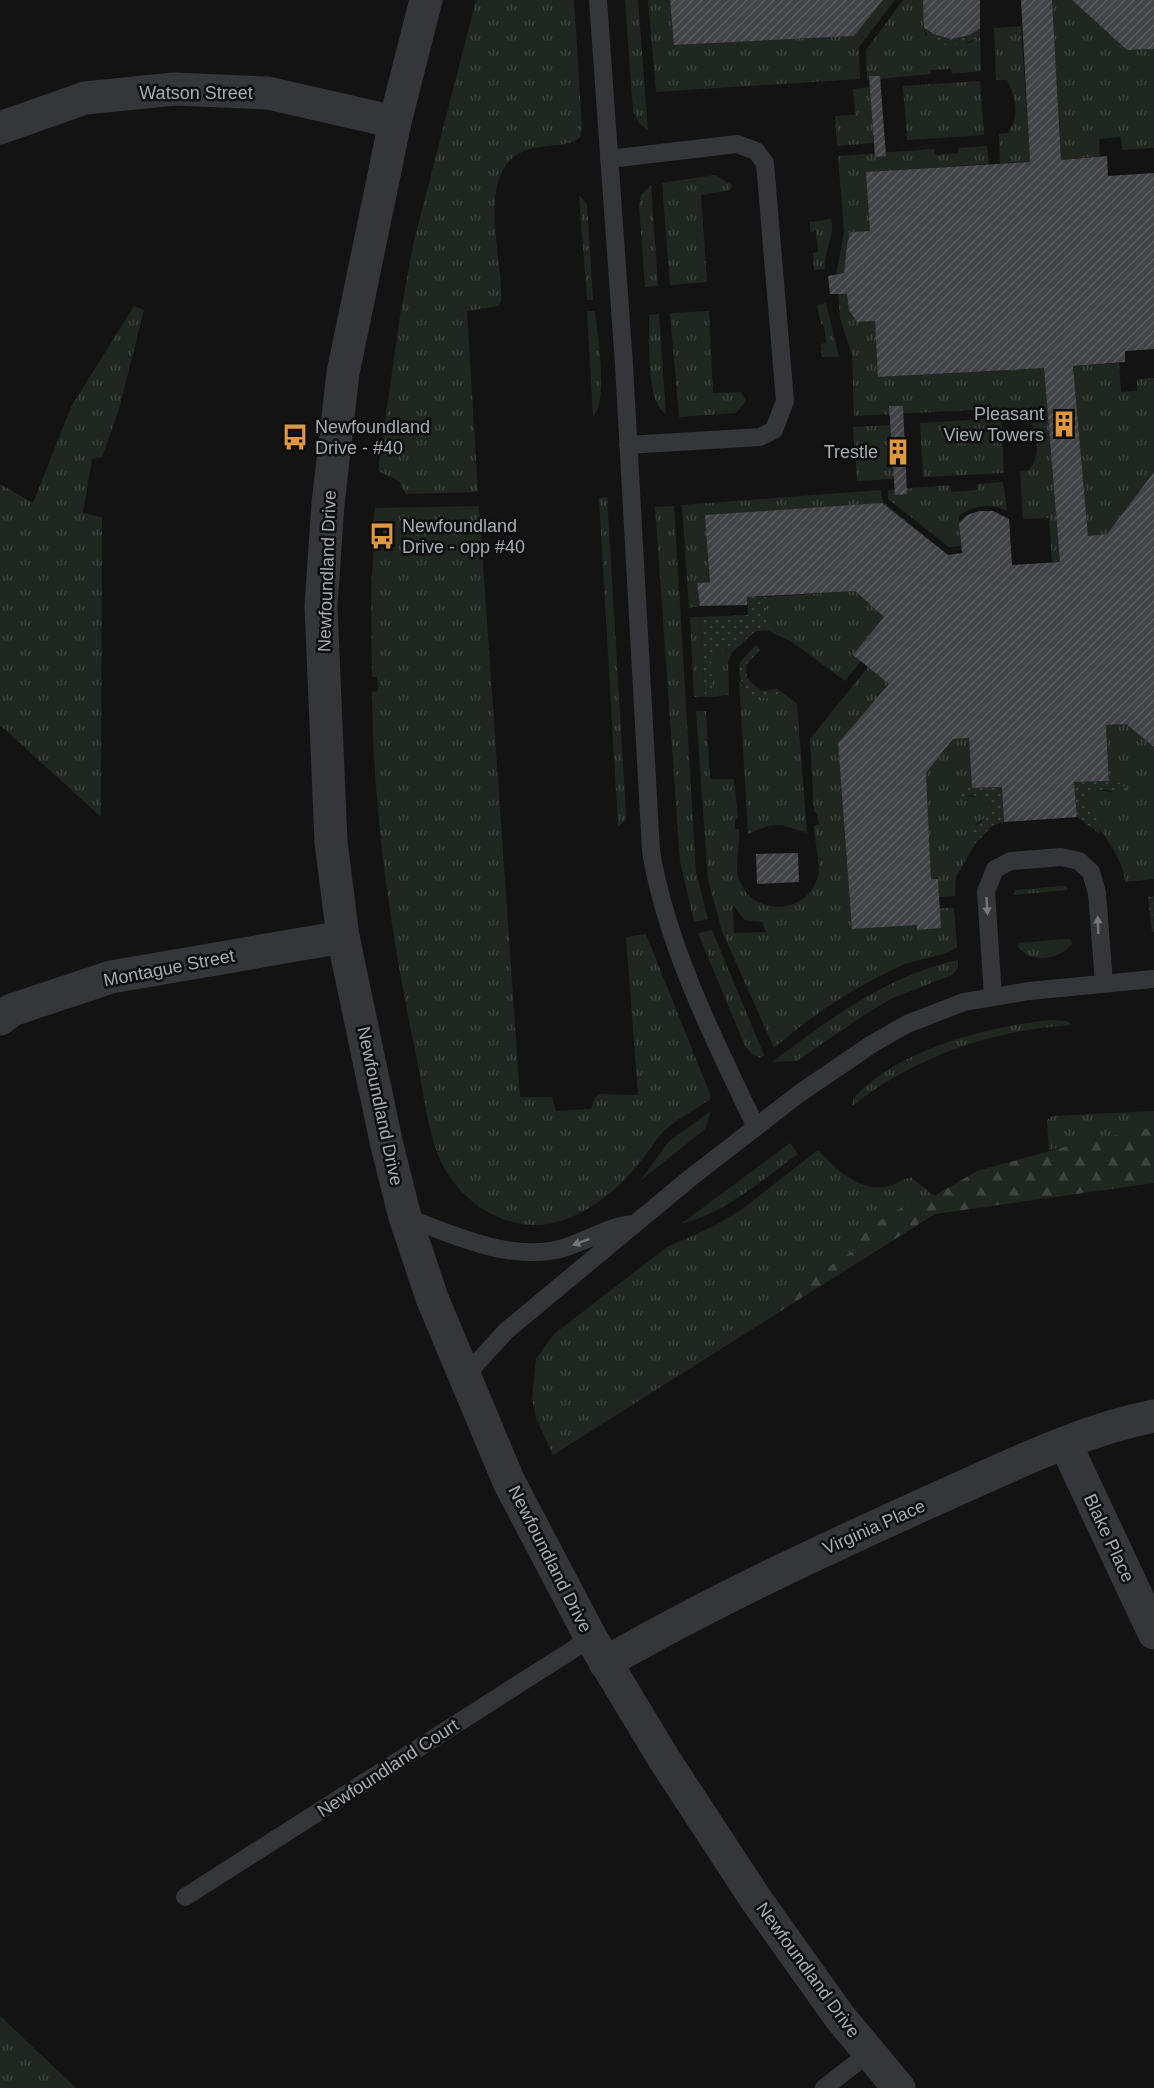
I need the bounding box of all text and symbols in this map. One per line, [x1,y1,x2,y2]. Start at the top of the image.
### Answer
street label: Watson Street [139,83,253,103]
place label: Pleasant View Towers [944,404,1044,445]
building icon: Pleasant View Towers [1049,409,1079,439]
place label: Newfoundland Drive - #40 [315,417,430,458]
bus stop icon: Newfoundland Drive - #40 [280,422,310,452]
building icon: Trestle [883,437,913,467]
place label: Trestle [824,442,878,462]
street label: Newfoundland Drive [314,490,340,652]
place label: Newfoundland Drive - opp #40 [402,516,525,557]
bus stop icon: Newfoundland Drive - opp #40 [367,521,397,551]
one-way arrow [982,896,992,915]
one-way arrow [1093,915,1102,934]
street label: Montague Street [102,945,236,991]
street label: Newfoundland Drive [353,1025,407,1187]
one-way arrow [572,1238,590,1247]
street label: Newfoundland Drive [504,1482,596,1636]
street label: Blake Place [1080,1491,1138,1585]
street label: Virginia Place [820,1496,928,1558]
street label: Newfoundland Court [314,1715,462,1821]
street label: Newfoundland Drive [752,1899,864,2041]

